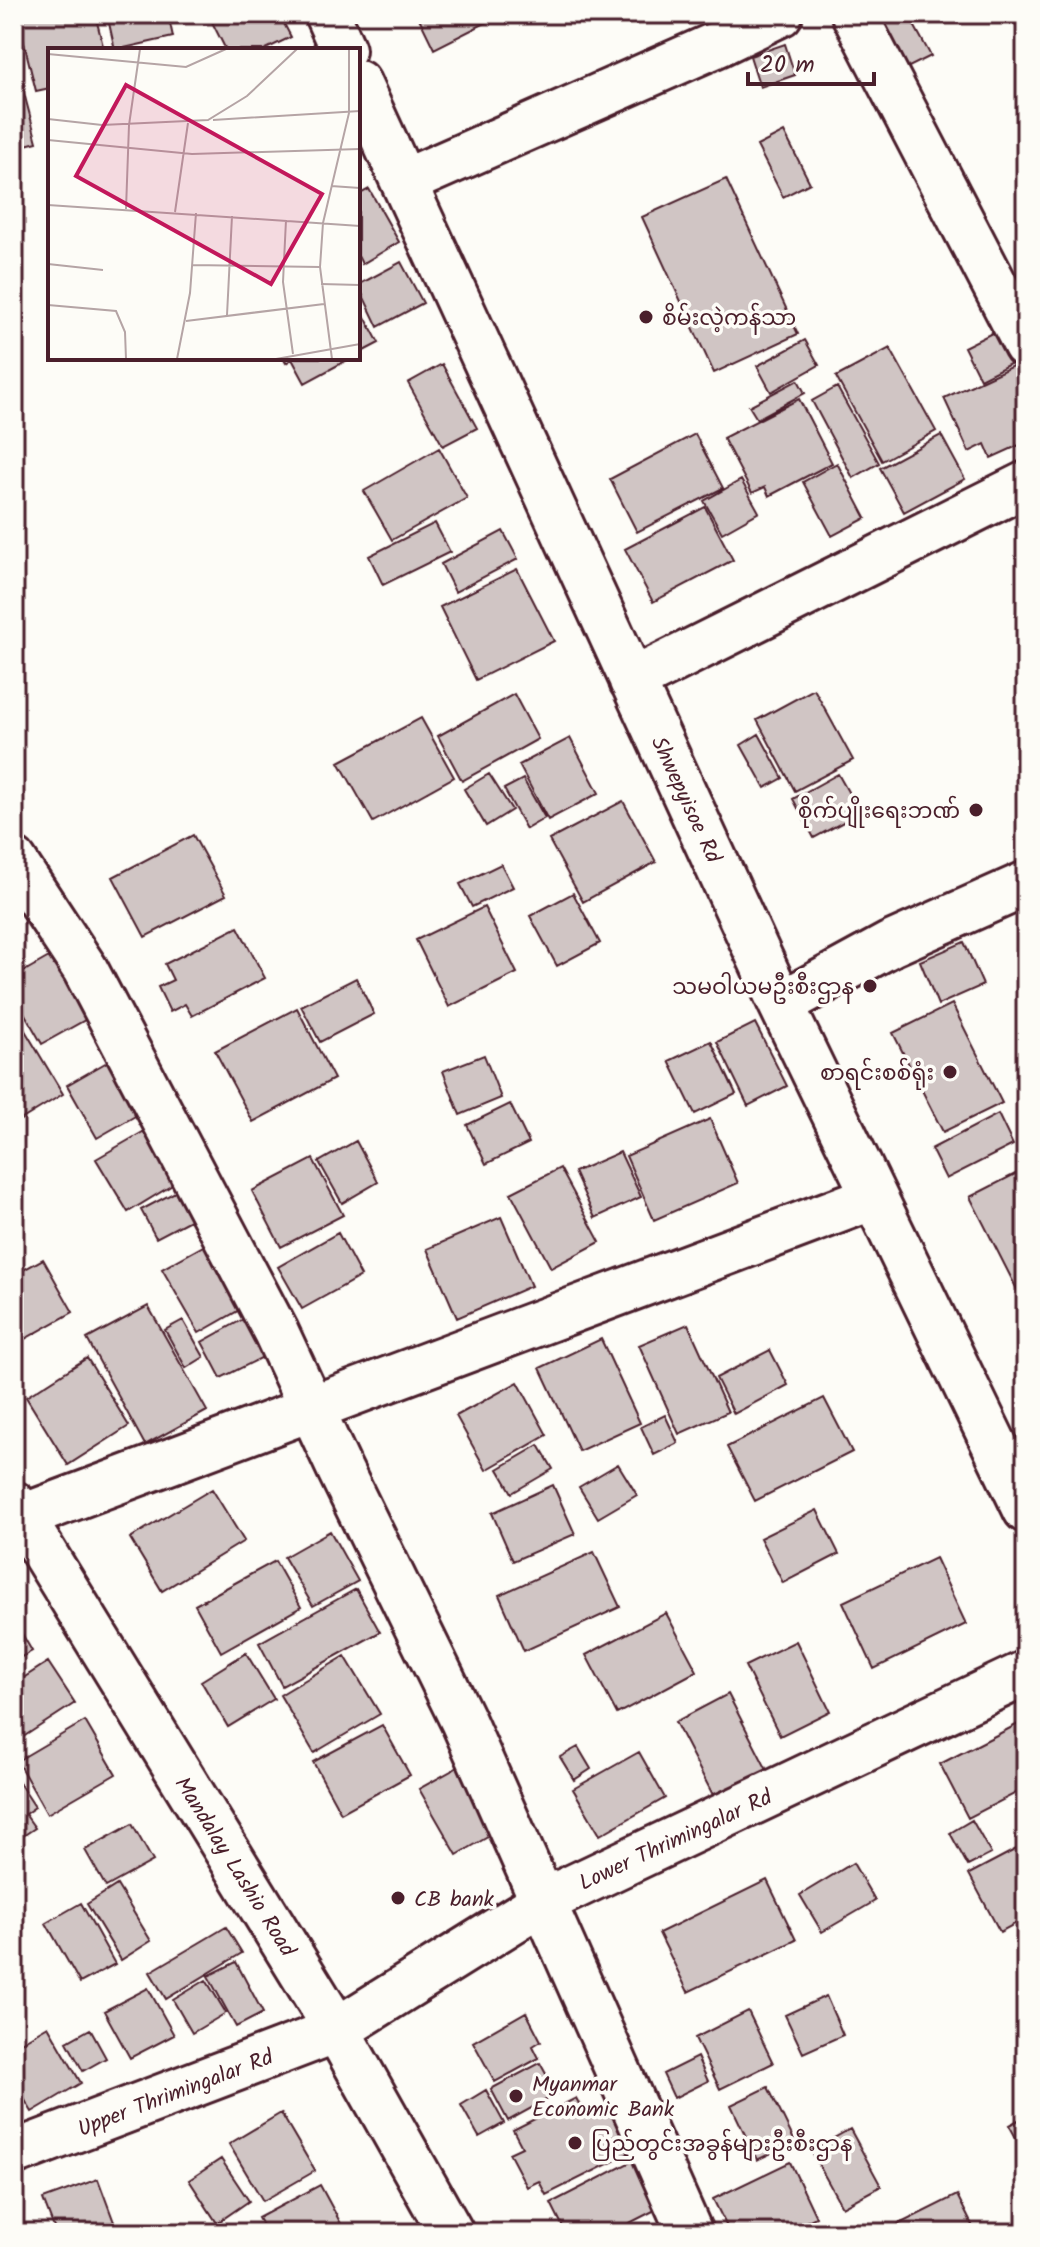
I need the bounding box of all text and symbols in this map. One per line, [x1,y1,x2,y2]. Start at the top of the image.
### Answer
scale bar [748,36,874,86]
text: 20 m [760,46,815,85]
inset map [48,48,360,360]
place label: စိမ်းလဲ့ကန်သာ [662,302,796,337]
marker: စိမ်းလဲ့ကန်သာ [637,308,655,326]
street label: Shwepyisoe Rd [640,731,730,870]
place label: စိုက်ပျိုးရေးဘဏ် [798,795,960,830]
marker: စိုက်ပျိုးရေးဘဏ် [967,801,985,819]
place label: သမဝါယမဦးစီးဌာန [672,971,854,1006]
marker: သမဝါယမဦးစီးဌာန [861,977,879,995]
place label: စာရင်းစစ်ရုံး [820,1057,934,1092]
marker: စာရင်းစစ်ရုံး [941,1063,959,1081]
street label: Mandalay Lashio Road [164,1770,304,1965]
street label: Lower Thrimingalar Rd [574,1781,779,1901]
place label: CB bank [414,1883,495,1918]
marker: CB bank [389,1889,407,1907]
street label: Upper Thrimingalar Rd [73,2041,280,2148]
place label: Myanmar Economic Bank [532,2068,675,2128]
marker: Myanmar Economic Bank [507,2087,525,2105]
place label: ပြည်တွင်းအခွန်များဦးစီးဌာန [591,2128,853,2163]
marker: ပြည်တွင်းအခွန်များဦးစီးဌာန [566,2134,584,2152]

